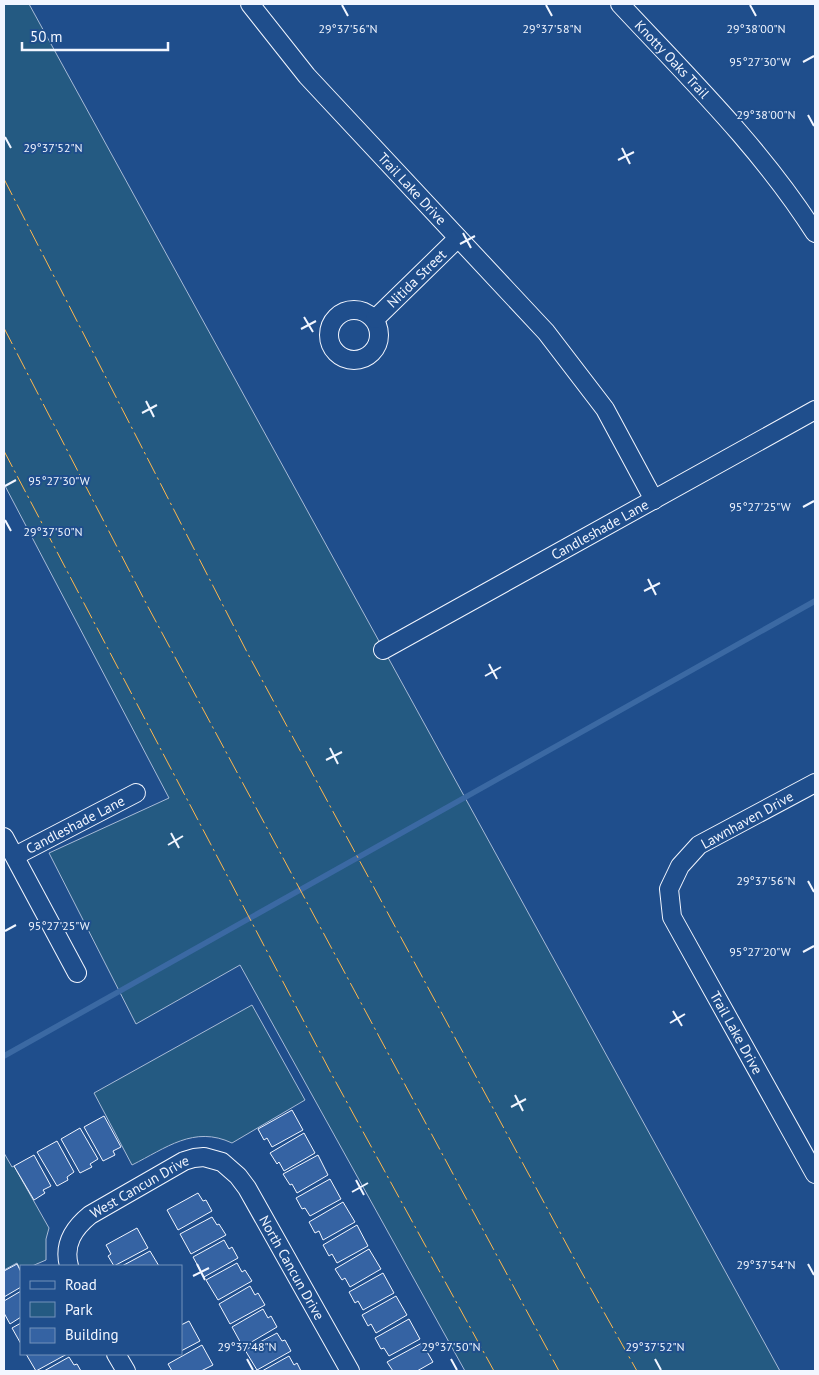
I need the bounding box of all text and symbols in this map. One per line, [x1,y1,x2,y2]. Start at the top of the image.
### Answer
street label: Knotty Oaks Trail [631,16,713,102]
scale bar [22,20,169,52]
text: 29°37'56"N [318,21,378,36]
text: 29°37'58"N [522,21,582,36]
text: 29°38'00"N [726,21,786,36]
text: 50 m [30,27,63,46]
text: 95°27'30"W [729,54,791,69]
text: 29°38'00"N [736,107,796,122]
text: 29°37'52"N [23,140,83,155]
street label: Trail Lake Drive [374,149,450,229]
street label: Nitida Street [383,245,450,311]
text: 95°27'30"W [28,473,90,488]
street label: Candleshade Lane [548,495,652,564]
text: 95°27'25"W [729,499,791,514]
text: 29°37'50"N [23,524,83,539]
street label: Lawnhaven Drive [698,787,796,853]
street label: Candleshade Lane [23,791,128,858]
text: 29°37'56"N [736,873,796,888]
text: 95°27'25"W [28,918,90,933]
text: 95°27'20"W [729,944,791,959]
street label: Trail Lake Drive [706,988,767,1078]
street label: West Cancun Drive [87,1151,191,1222]
street label: North Cancun Drive [255,1212,328,1323]
text: 29°37'54"N [736,1257,796,1272]
legend [20,1265,182,1355]
text: Road [65,1275,97,1294]
text: Park [65,1300,93,1319]
text: Building [65,1325,119,1344]
text: 29°37'48"N [217,1339,277,1354]
text: 29°37'50"N [421,1339,481,1354]
text: 29°37'52"N [625,1339,685,1354]

